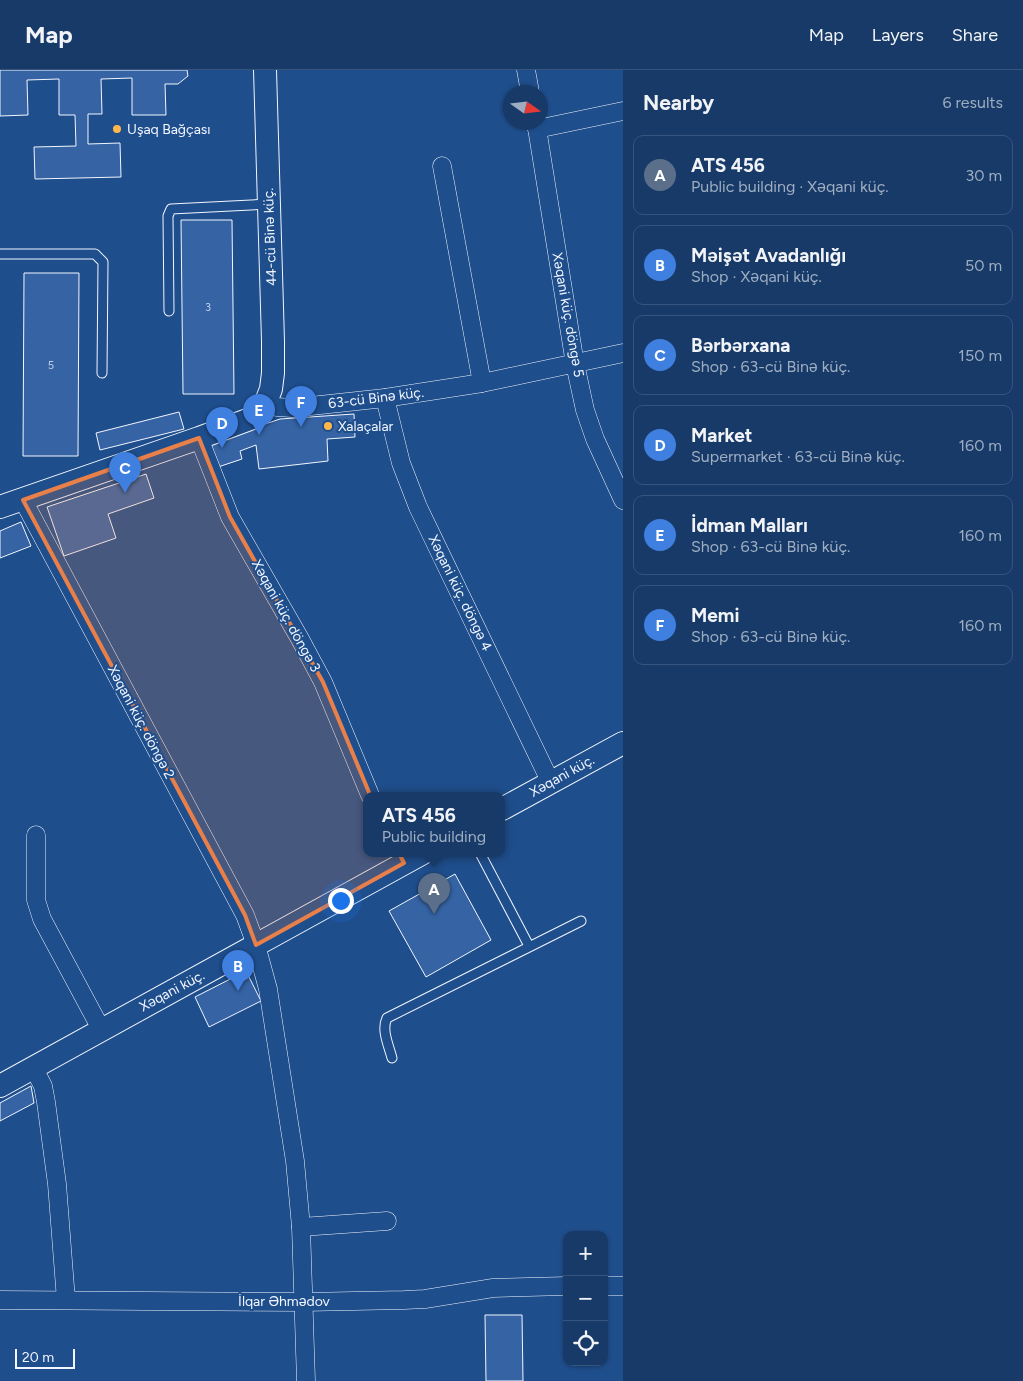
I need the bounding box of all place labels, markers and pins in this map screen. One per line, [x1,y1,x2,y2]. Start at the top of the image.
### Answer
place label: Uşaq Bağçası [127,121,211,138]
marker: Uşaq Bağçası [111,123,123,135]
pin: F [285,386,317,427]
pin: E [243,394,275,435]
pin: D [206,407,238,448]
place label: Xalaçalar [338,418,394,435]
marker: Xalaçalar [322,420,334,432]
pin: C [109,452,141,493]
pin: A [418,873,450,914]
pin: B [222,950,254,991]

